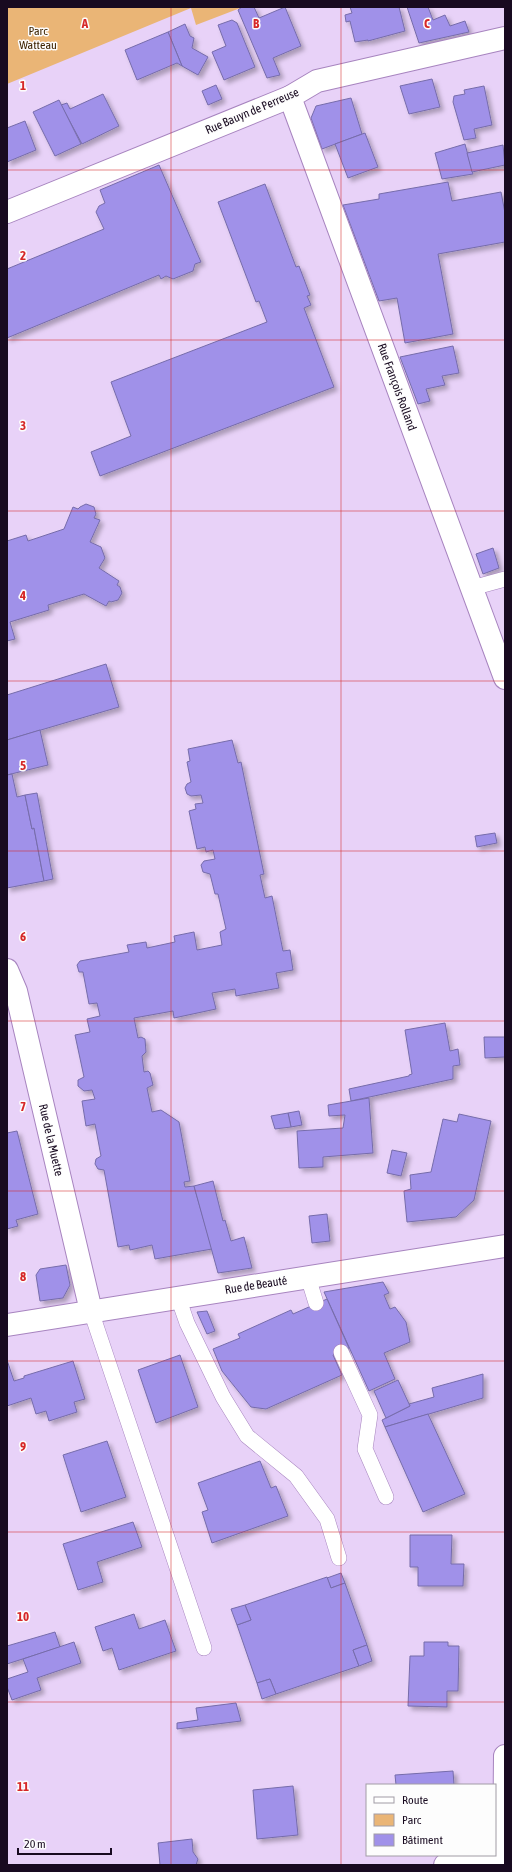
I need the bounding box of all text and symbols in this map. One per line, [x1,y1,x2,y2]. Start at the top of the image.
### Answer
text: A [81,16,89,31]
text: B [253,16,260,31]
text: C [424,16,430,31]
park label: Parc Watteau [19,24,57,52]
text: 1 [20,78,26,93]
street label: Rue Bauyn de Perreuse [203,85,301,137]
text: 2 [20,248,26,263]
street label: Rue François Rolland [375,341,419,433]
text: 3 [20,418,26,433]
text: 4 [19,588,26,603]
text: 5 [20,758,26,773]
text: 6 [20,929,26,944]
text: 7 [20,1099,26,1114]
street label: Rue de la Muette [36,1103,66,1177]
text: 8 [20,1269,26,1284]
street label: Rue de Beauté [224,1273,288,1297]
text: 9 [20,1439,26,1454]
text: 10 [17,1609,29,1624]
text: 11 [17,1779,29,1794]
legend [366,1784,496,1856]
text: Route [402,1793,428,1807]
text: Parc [402,1813,422,1827]
scale bar [18,1830,111,1856]
text: Bâtiment [402,1833,443,1847]
text: 20 m [24,1837,46,1851]

